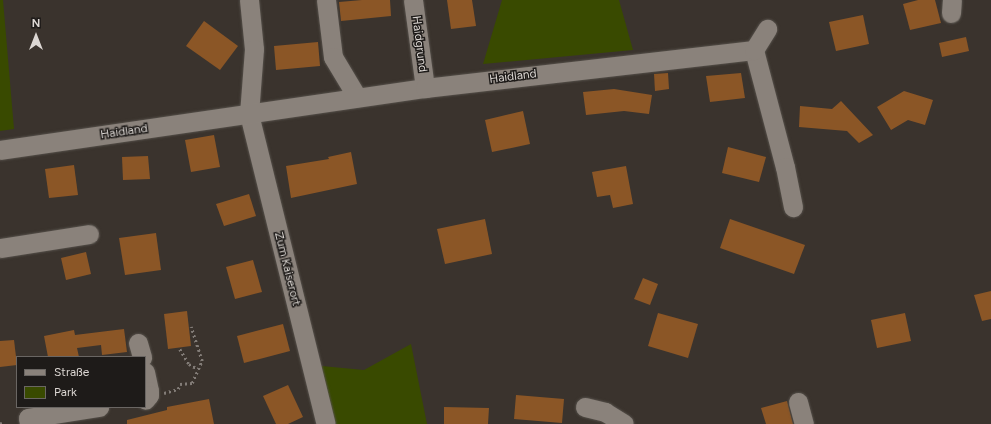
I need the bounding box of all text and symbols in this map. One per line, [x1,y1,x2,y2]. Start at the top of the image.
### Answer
street label: Haidgrund [408,15,430,73]
north arrow [16,16,56,56]
text: N [32,17,40,30]
street label: Haidland [489,67,537,87]
street label: Haidland [100,122,148,142]
street label: Zum Kaiserort [271,231,303,307]
legend [16,356,146,408]
text: Straße [54,365,89,379]
text: Park [54,385,77,399]

